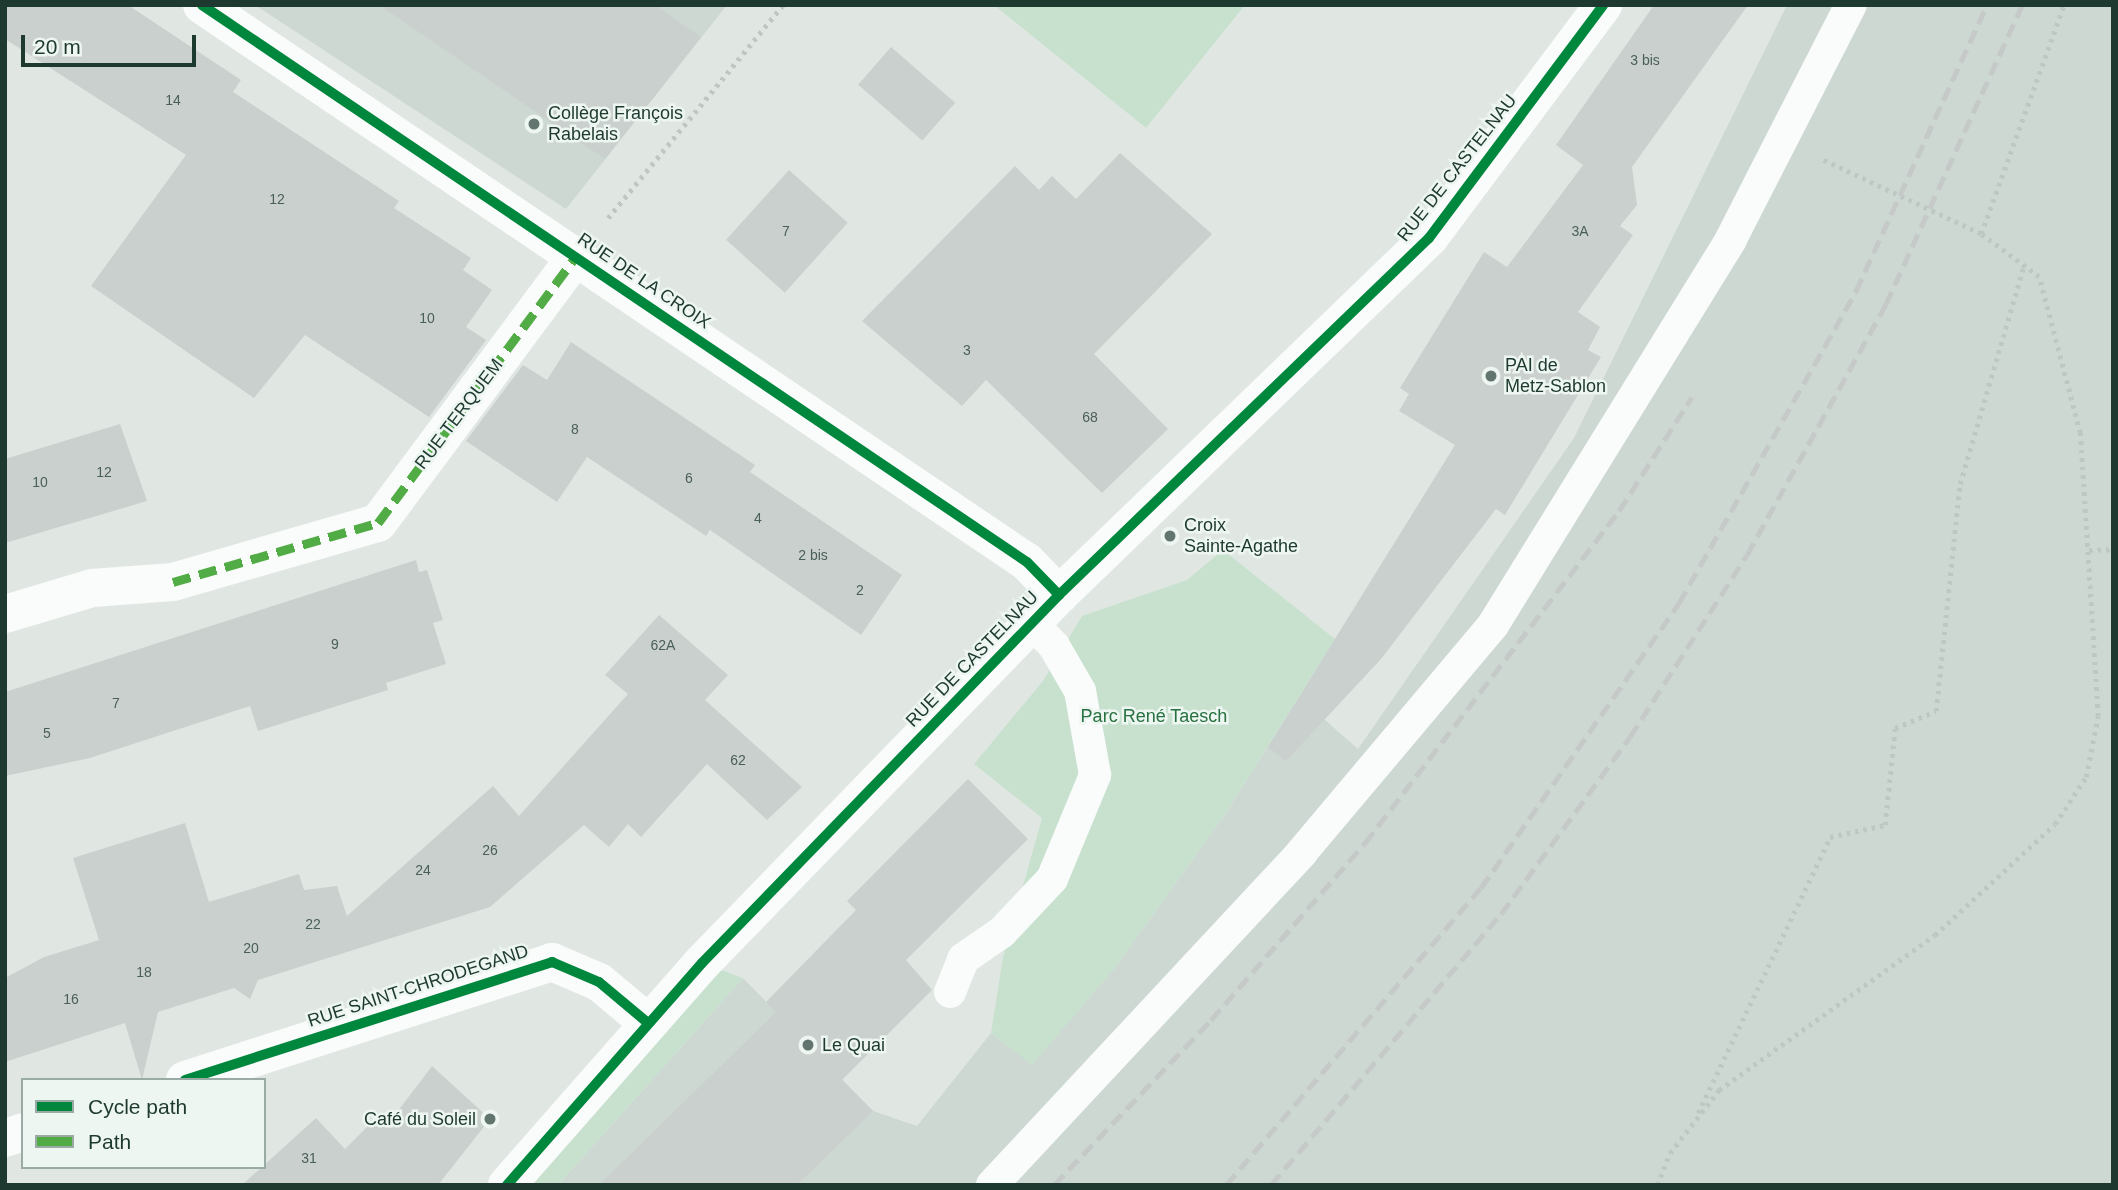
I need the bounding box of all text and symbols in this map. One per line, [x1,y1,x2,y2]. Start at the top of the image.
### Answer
scale bar [24,21,200,65]
text: 20 m [34,35,81,58]
house number: 3 bis [1630,52,1660,68]
street label: RUE DE CASTELNAU [1393,90,1521,246]
house number: 14 [165,92,181,108]
place label: Collège François Rabelais [548,103,683,146]
marker: Collège François Rabelais [526,116,542,132]
house number: 12 [269,191,285,207]
house number: 7 [782,223,790,239]
house number: 3A [1571,223,1589,239]
street label: RUE DE LA CROIX [573,228,715,334]
house number: 10 [419,310,435,326]
house number: 3 [963,342,971,358]
street label: RUE TERQUEM [410,354,508,474]
place label: PAI de Metz-Sablon [1505,355,1606,398]
marker: PAI de Metz-Sablon [1483,368,1499,384]
house number: 68 [1082,409,1098,425]
house number: 8 [571,421,579,437]
house number: 12 [96,464,112,480]
house number: 6 [685,470,693,486]
house number: 10 [32,474,48,490]
house number: 4 [754,510,762,526]
place label: Croix Sainte-Agathe [1184,515,1298,558]
marker: Croix Sainte-Agathe [1162,528,1178,544]
house number: 2 bis [798,547,828,563]
house number: 2 [856,582,864,598]
street label: RUE DE CASTELNAU [901,586,1043,732]
house number: 9 [331,636,339,652]
house number: 62A [651,637,675,653]
house number: 7 [112,695,120,711]
park label: Parc René Taesch [1080,705,1228,727]
house number: 5 [43,725,51,741]
house number: 62 [730,752,746,768]
house number: 26 [482,842,498,858]
house number: 24 [415,862,431,878]
house number: 22 [305,916,321,932]
house number: 20 [243,940,259,956]
street label: RUE SAINT-CHRODEGAND [305,940,531,1032]
house number: 18 [136,964,152,980]
house number: 16 [63,991,79,1007]
place label: Le Quai [822,1034,885,1056]
marker: Le Quai [800,1037,816,1053]
legend [21,1078,266,1169]
text: Cycle path [88,1095,187,1118]
place label: Café du Soleil [364,1108,476,1130]
marker: Café du Soleil [482,1111,498,1127]
text: Path [88,1130,131,1153]
house number: 31 [301,1150,317,1166]

